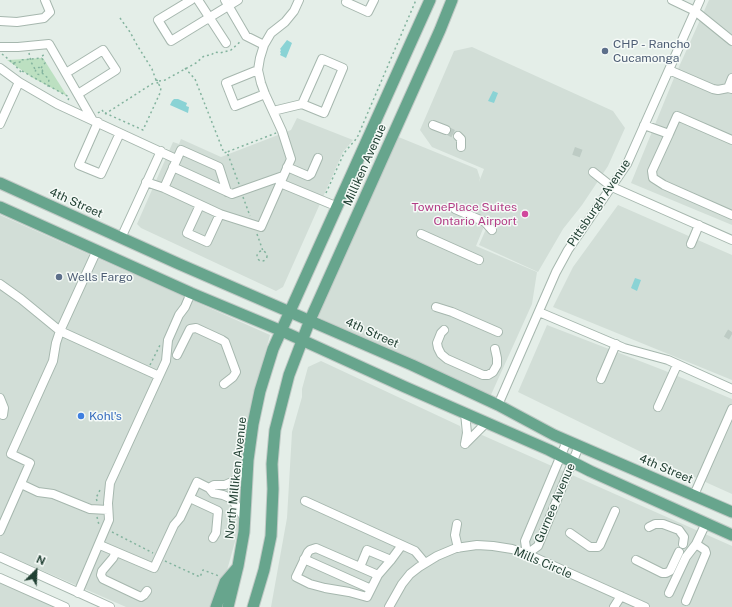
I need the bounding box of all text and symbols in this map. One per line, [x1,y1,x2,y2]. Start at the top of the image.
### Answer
place label: CHP - Rancho Cucamonga [613,37,690,65]
marker: CHP - Rancho Cucamonga [600,46,610,56]
street label: Milliken Avenue [341,122,389,208]
street label: Pittsburgh Avenue [564,156,634,250]
street label: 4th Street [47,185,105,221]
place label: TownePlace Suites Ontario Airport [412,200,517,228]
marker: TownePlace Suites Ontario Airport [520,209,530,219]
place label: Wells Fargo [67,270,133,284]
marker: Wells Fargo [54,272,64,282]
street label: 4th Street [343,315,401,351]
place label: Kohl's [89,409,122,423]
marker: Kohl's [76,411,86,421]
street label: North Milliken Avenue [222,416,250,540]
street label: 4th Street [637,451,695,487]
street label: Gurnee Avenue [532,461,578,545]
street label: Mills Circle [512,544,574,582]
north arrow [16,551,56,591]
text: N [35,553,47,567]

